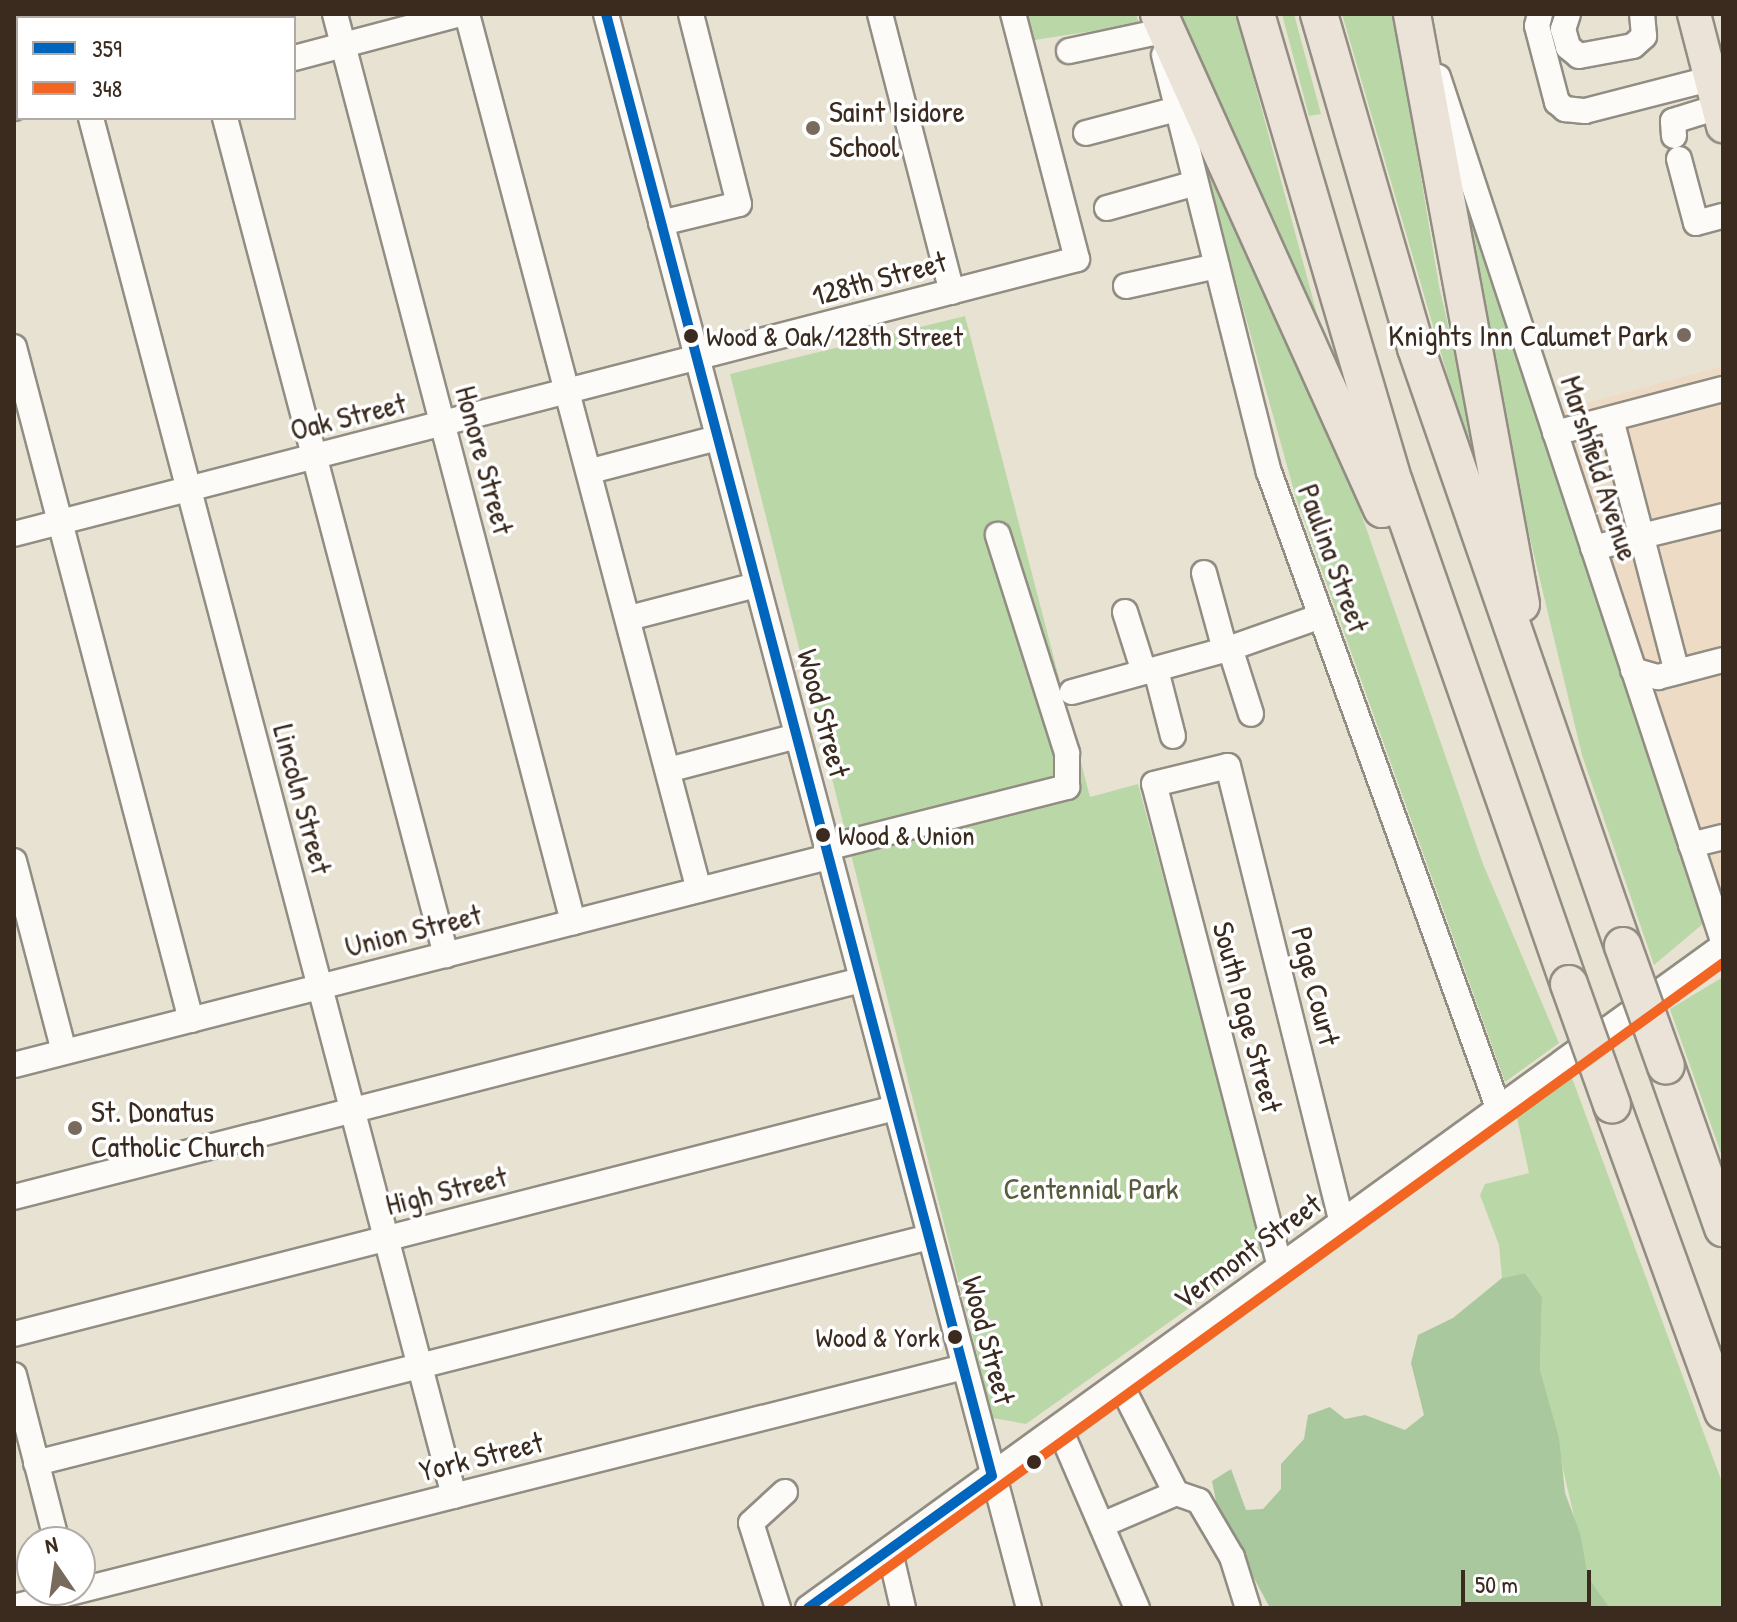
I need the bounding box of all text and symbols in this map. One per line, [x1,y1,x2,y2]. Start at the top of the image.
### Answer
legend [16,16,296,120]
text: 359 [92,32,122,64]
text: 348 [92,72,122,104]
place label: Saint Isidore School [829,93,965,164]
marker: Saint Isidore School [804,119,822,137]
street label: 128th Street [808,243,950,313]
place label: Knights Inn Calumet Park [1388,317,1668,353]
place label: Wood & Oak/128th Street [706,319,963,353]
marker: Knights Inn Calumet Park [1675,326,1693,344]
marker: Wood & Oak/128th Street [683,328,699,344]
street label: Marshfield Avenue [1553,371,1647,565]
street label: Honore Street [448,382,522,538]
street label: Oak Street [287,384,409,448]
street label: Paulina Street [1291,479,1377,637]
street label: Wood Street [790,645,858,781]
street label: Lincoln Street [266,720,340,878]
place label: Wood & Union [838,818,975,852]
marker: Wood & Union [815,827,831,843]
street label: Union Street [341,896,485,964]
street label: South Page Street [1205,918,1291,1116]
street label: Page Court [1284,923,1348,1049]
place label: St. Donatus Catholic Church [91,1093,264,1164]
marker: St. Donatus Catholic Church [66,1119,84,1137]
street label: High Street [382,1158,510,1222]
park label: Centennial Park [1004,1170,1178,1206]
street label: Vermont Street [1166,1185,1328,1317]
street label: Wood Street [955,1272,1023,1408]
place label: Wood & York [815,1320,940,1354]
marker: Wood & York [947,1329,963,1345]
street label: York Street [415,1423,547,1489]
unlabelled marker [1026,1454,1042,1470]
north arrow [16,1526,96,1606]
text: N [42,1529,60,1560]
scale bar [1465,1554,1595,1604]
text: 50 m [1475,1568,1518,1600]

